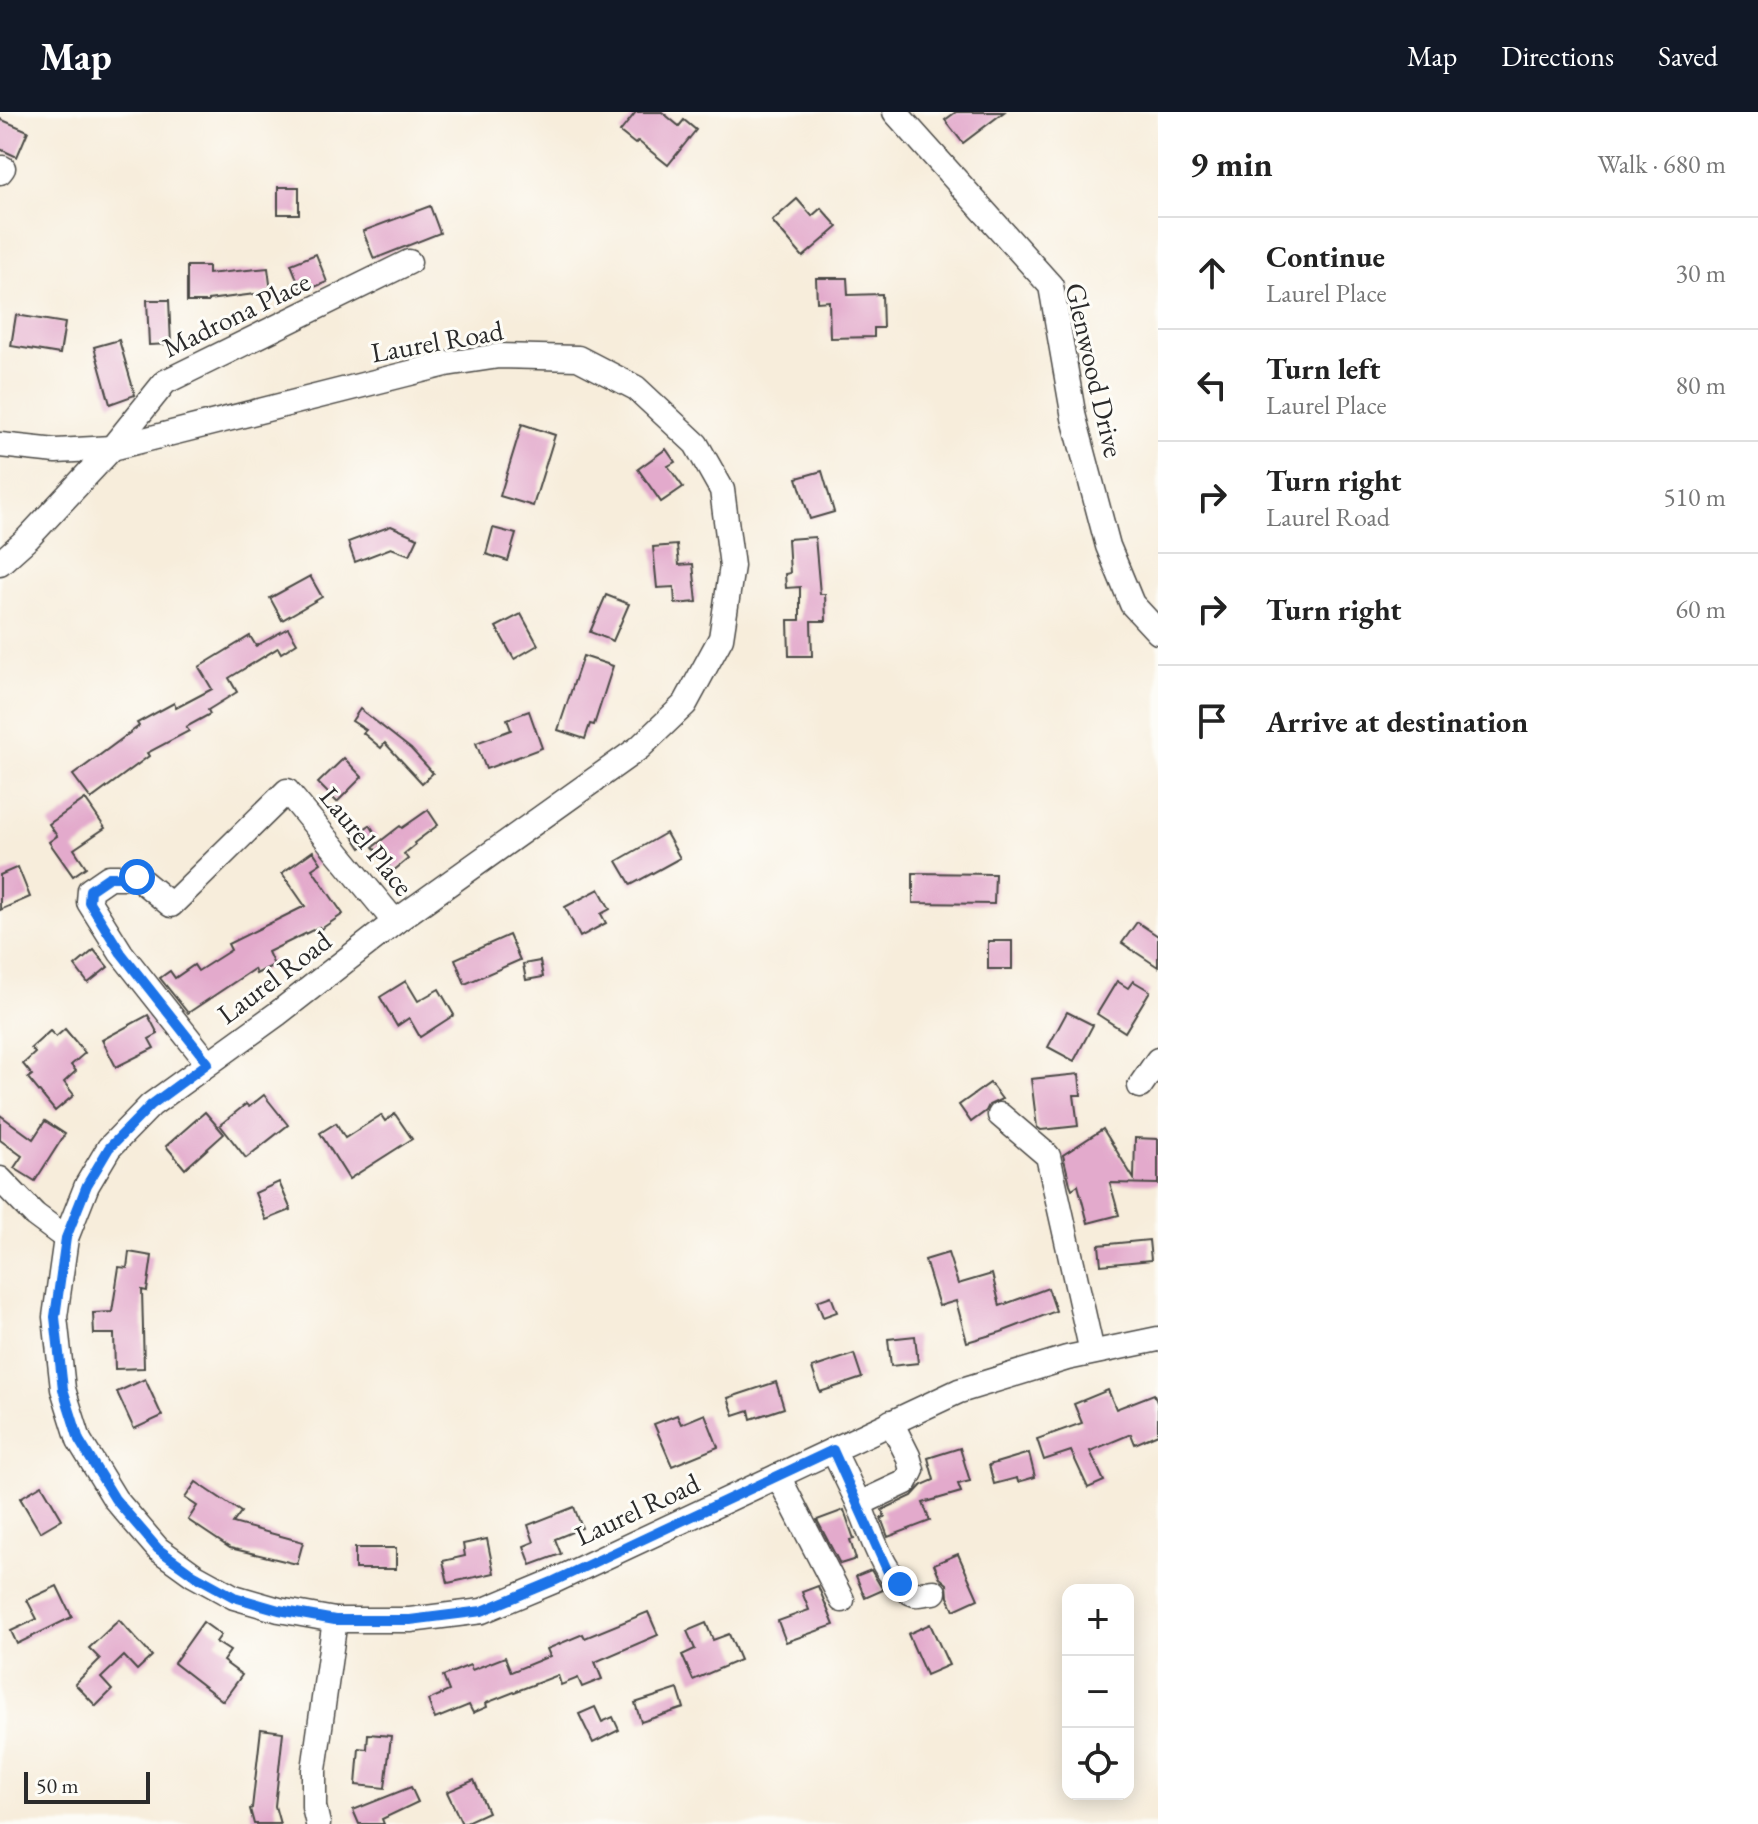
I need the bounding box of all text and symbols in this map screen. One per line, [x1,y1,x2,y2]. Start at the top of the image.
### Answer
text: Map [40,32,112,81]
text: Map [1407,38,1457,74]
text: Directions [1501,38,1614,74]
text: Saved [1658,38,1718,74]
text: 9 min [1190,142,1273,186]
text: Walk · 680 m [1598,147,1726,181]
text: Continue [1266,237,1385,276]
icon: ahead [1190,251,1234,295]
text: 30 m [1676,256,1726,290]
street label: Madrona Place [156,263,316,365]
text: Laurel Place [1266,276,1387,310]
street label: Glenwood Drive [1057,279,1133,461]
street label: Laurel Road [368,312,507,370]
text: Turn left [1266,349,1380,388]
icon: left [1190,363,1234,407]
text: 80 m [1676,368,1726,402]
text: Laurel Place [1266,388,1387,422]
text: Turn right [1266,461,1402,500]
icon: right [1190,475,1234,519]
text: 510 m [1663,480,1726,514]
text: Laurel Road [1266,500,1390,534]
icon: right [1190,587,1234,631]
text: Turn right [1266,590,1402,629]
text: 60 m [1676,592,1726,626]
icon: arrive [1190,699,1234,743]
text: Arrive at destination [1266,702,1528,741]
street label: Laurel Place [312,779,422,903]
route start [119,859,155,895]
street label: Laurel Road [210,922,339,1032]
street label: Laurel Road [569,1464,706,1554]
route end [882,1566,918,1602]
map controls [1062,1584,1134,1800]
button: + [1062,1584,1134,1656]
button: − [1062,1656,1134,1728]
button: locate [1062,1728,1134,1800]
scale bar [24,1768,150,1804]
text: 50 m [36,1771,79,1800]

